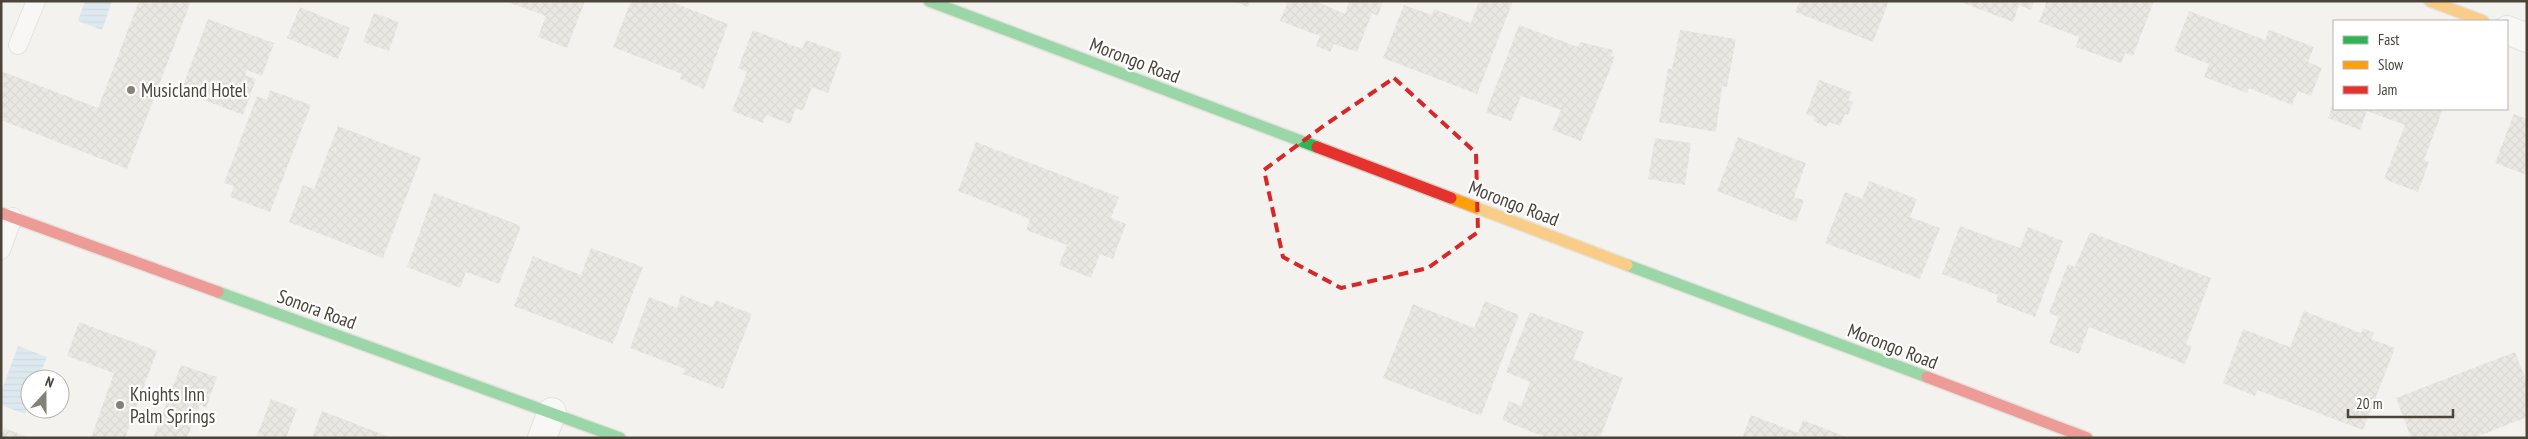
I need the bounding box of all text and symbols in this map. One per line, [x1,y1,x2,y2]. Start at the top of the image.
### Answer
legend [2333,20,2508,110]
text: Fast [2378,30,2399,49]
street label: Morongo Road [1086,32,1184,88]
text: Slow [2378,55,2403,74]
place label: Musicland Hotel [141,78,248,102]
text: Jam [2377,80,2397,99]
marker: Musicland Hotel [125,84,137,96]
street label: Morongo Road [1465,175,1563,231]
street label: Sonora Road [274,284,360,334]
street label: Morongo Road [1844,318,1942,374]
north arrow [20,369,70,419]
text: N [43,372,56,392]
place label: Knights Inn Palm Springs [130,382,215,428]
scale bar [2348,386,2453,418]
text: 20 m [2356,394,2382,413]
marker: Knights Inn Palm Springs [114,399,126,411]

